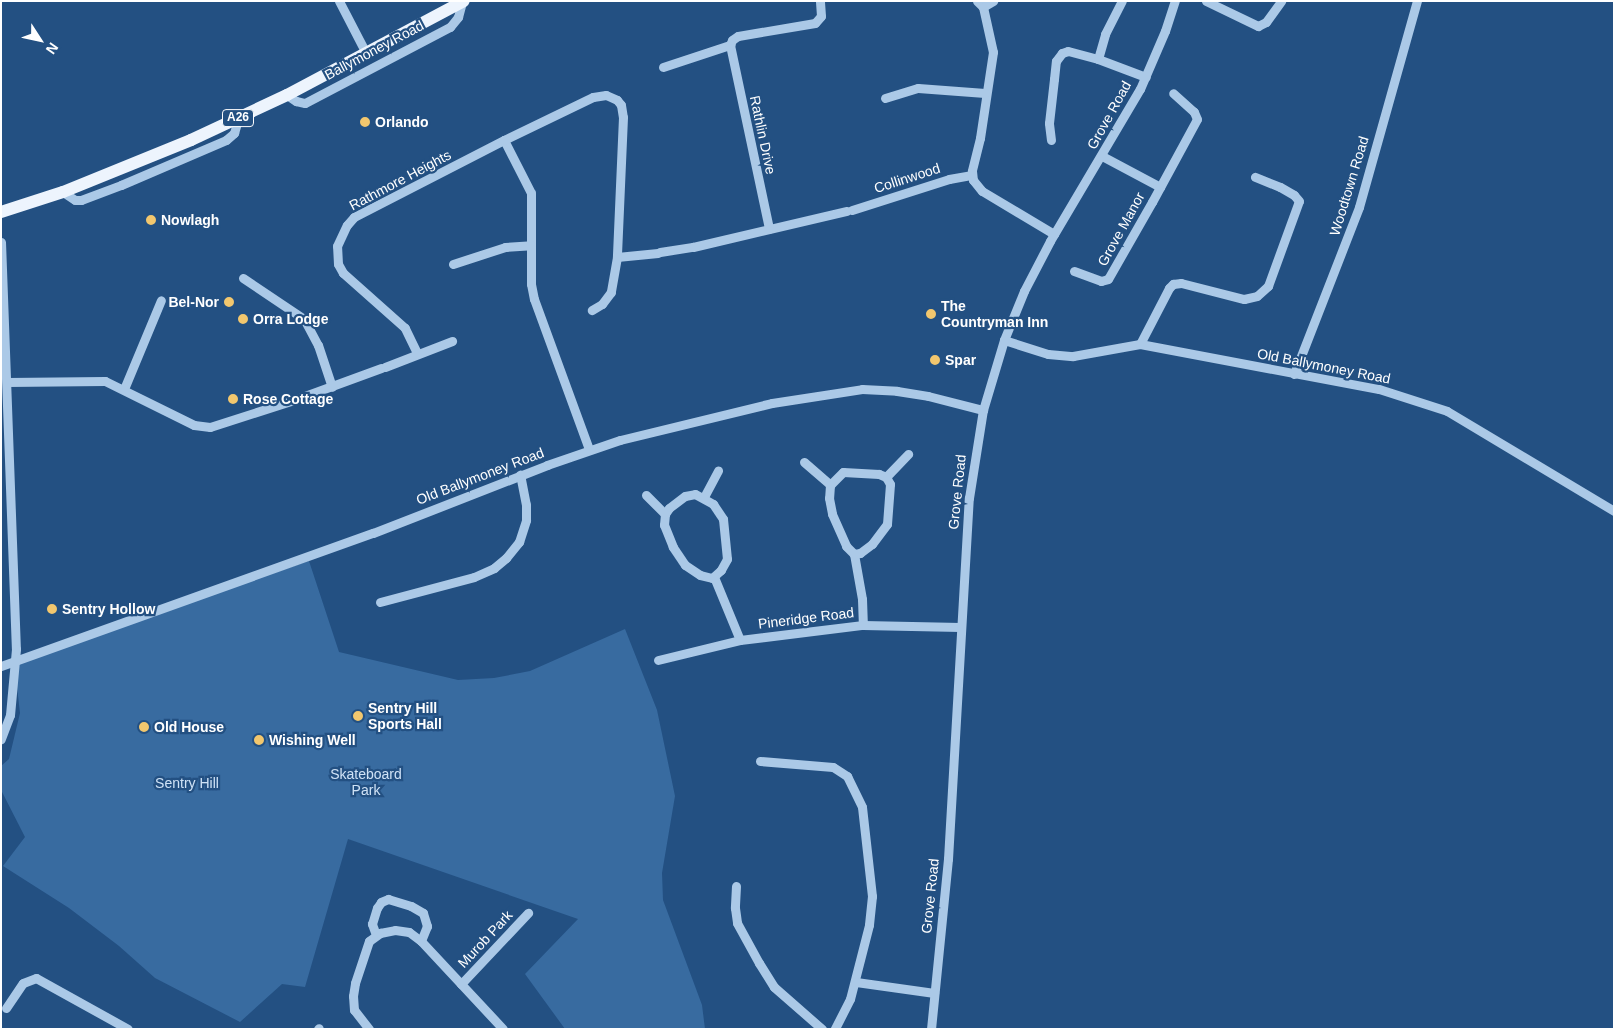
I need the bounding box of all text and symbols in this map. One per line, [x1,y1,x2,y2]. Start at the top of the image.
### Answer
north arrow [15,15,65,65]
street label: Ballymoney Road [322,17,426,83]
text: N [43,40,62,57]
street label: Grove Road [1083,78,1135,152]
street label: Rathlin Drive [746,94,780,176]
road number: A26 [222,109,254,128]
place label: Orlando [375,114,429,130]
marker: Orlando [359,116,371,128]
street label: Woodtown Road [1326,134,1372,238]
street label: Rathmore Heights [346,146,454,214]
street label: Collinwood [872,159,942,197]
street label: Grove Manor [1094,189,1148,269]
place label: Nowlagh [161,212,219,228]
marker: Nowlagh [145,214,157,226]
place label: Bel-Nor [168,294,219,310]
marker: Bel-Nor [223,296,235,308]
place label: The Countryman Inn [941,298,1048,331]
marker: The Countryman Inn [925,308,937,320]
place label: Orra Lodge [253,311,328,327]
marker: Orra Lodge [237,313,249,325]
street label: Old Ballymoney Road [1256,345,1392,387]
place label: Spar [945,352,976,368]
marker: Spar [929,354,941,366]
place label: Rose Cottage [243,391,333,407]
marker: Rose Cottage [227,393,239,405]
street label: Old Ballymoney Road [414,444,546,508]
street label: Grove Road [945,454,969,530]
place label: Sentry Hollow [62,601,155,617]
marker: Sentry Hollow [46,603,58,615]
street label: Pineridge Road [757,604,855,632]
place label: Sentry Hill Sports Hall [368,700,442,732]
marker: Sentry Hill Sports Hall [352,710,364,722]
place label: Old House [154,719,224,735]
marker: Old House [138,721,150,733]
place label: Wishing Well [269,732,356,748]
marker: Wishing Well [253,734,265,746]
park label: Skateboard Park [330,766,402,799]
park label: Sentry Hill [155,775,219,791]
street label: Grove Road [918,858,942,934]
street label: Murob Park [454,907,516,971]

